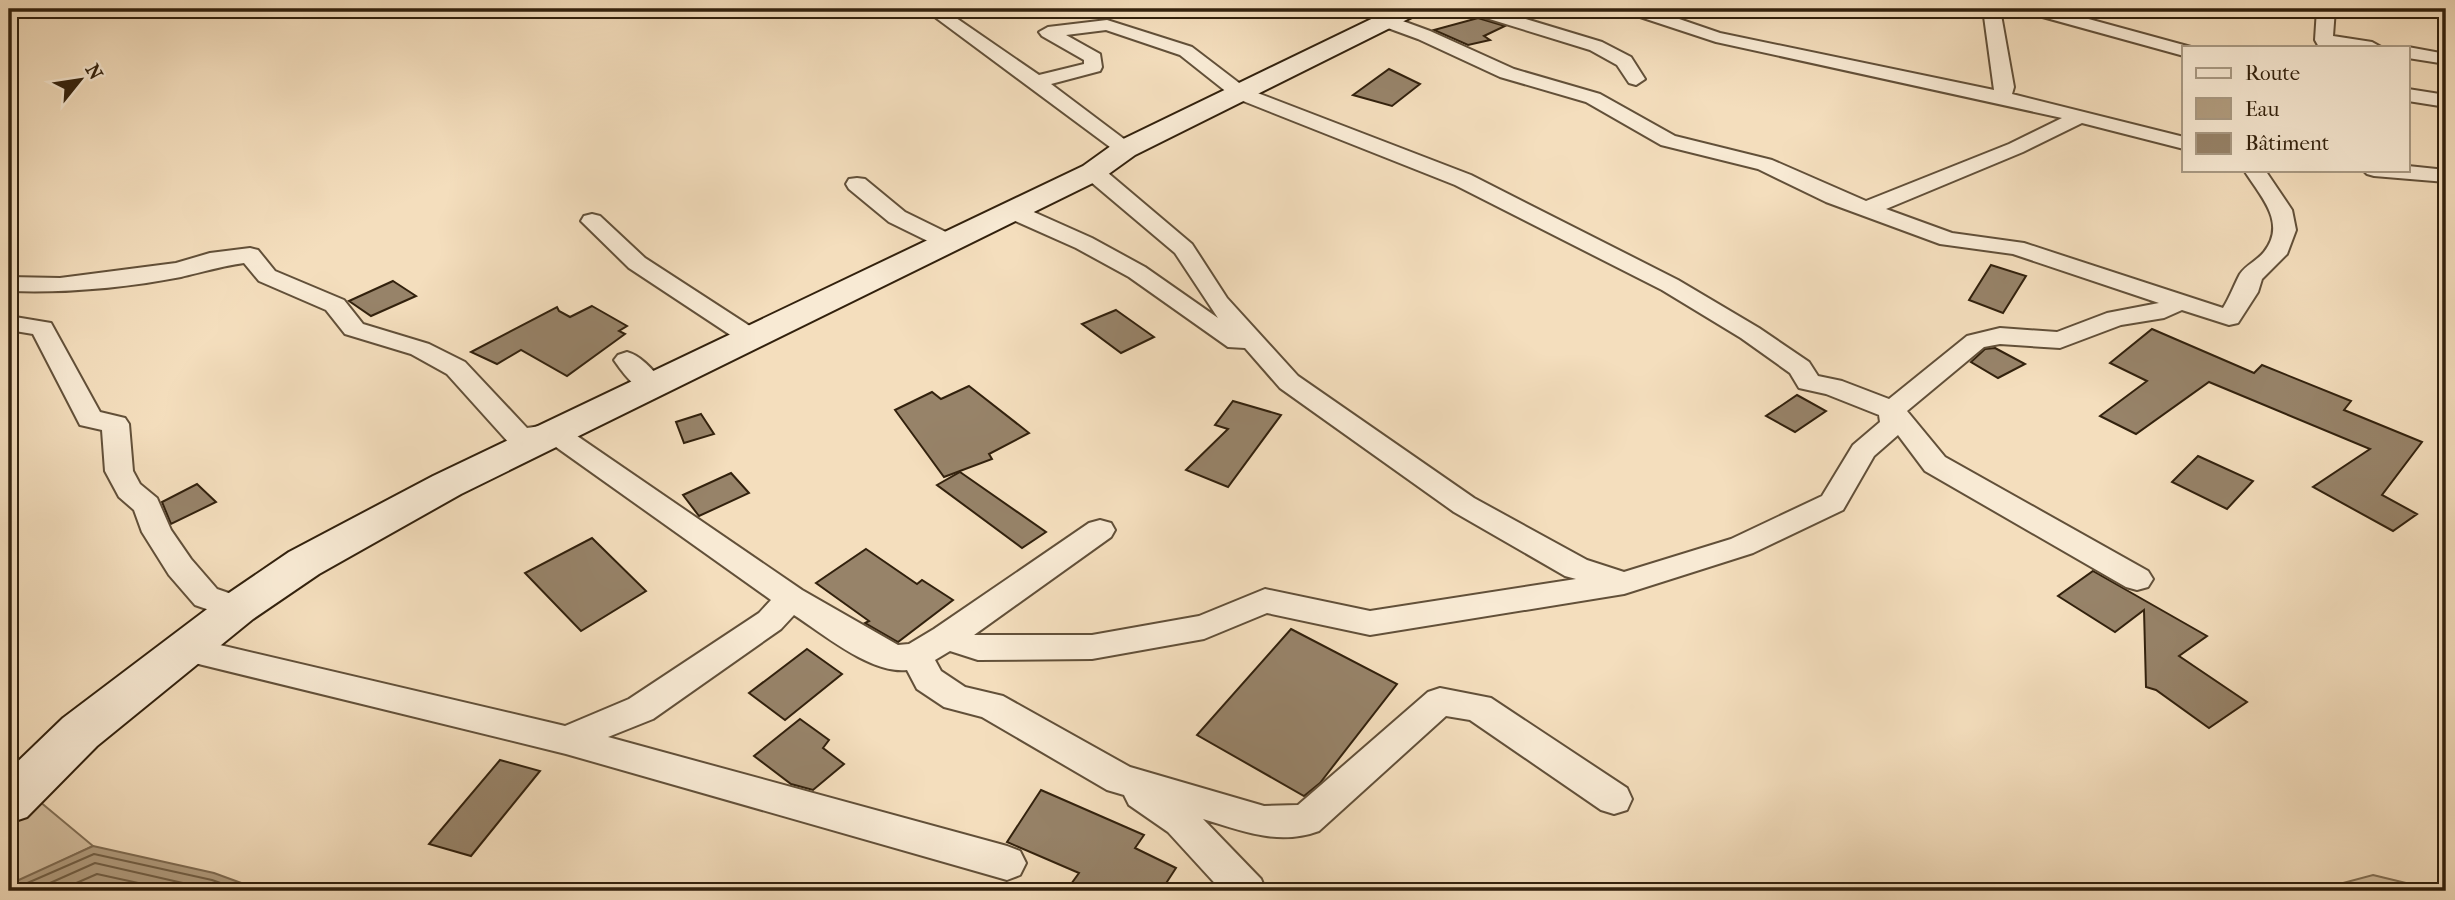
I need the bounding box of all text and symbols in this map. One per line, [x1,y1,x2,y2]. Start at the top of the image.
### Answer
north arrow [46,46,116,116]
legend [2182,46,2410,172]
text: N [81,60,107,84]
text: Route [2245,61,2300,85]
text: Eau [2245,97,2279,121]
text: Bâtiment [2245,131,2330,155]

